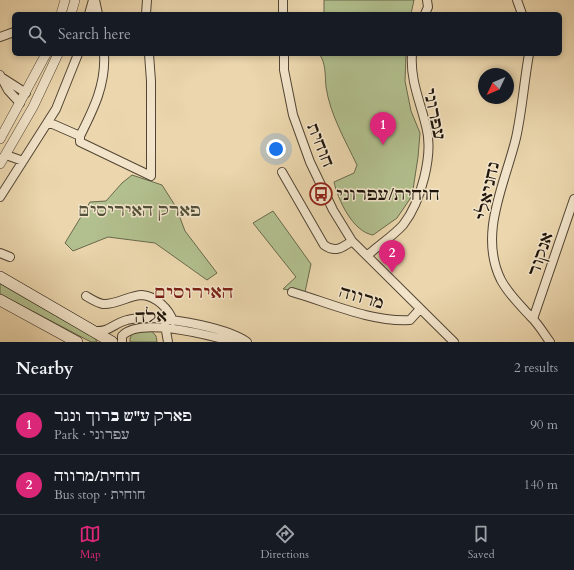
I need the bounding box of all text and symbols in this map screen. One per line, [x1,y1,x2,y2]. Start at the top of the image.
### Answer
search box [12,12,562,56]
icon: search [26,23,48,45]
text: Search here [58,24,131,44]
north arrow [478,68,514,104]
street label: עפרוני [418,86,451,142]
pin: 1 [370,112,396,145]
street label: חוחית [301,120,340,171]
your location [266,139,286,159]
street label: נחניאלי [470,160,505,222]
bus stop icon: חוחית/עפרוני [308,181,334,207]
place label: חוחית/עפרוני [336,183,440,206]
park label: פארק האיריסים [79,199,201,222]
street label: אנקור [522,229,559,280]
pin: 2 [379,240,405,273]
district label: האירוסים [155,280,233,305]
street label: מרווה [337,280,387,315]
street label: אלה [134,304,168,329]
text: Nearby [16,357,73,380]
text: 2 results [514,359,558,377]
text: פארק ע"ש ברוך ונגר [54,406,192,426]
text: 1 [26,416,32,434]
text: 90 m [530,416,558,434]
text: Park · עפרוני [54,426,129,444]
text: חוחית/מרווה [54,466,140,486]
text: 2 [26,476,32,494]
text: 140 m [524,476,558,494]
text: Bus stop · חוחית [54,486,146,504]
tab: Map [79,523,101,562]
tab: Directions [260,523,309,562]
tab: Saved [468,523,495,562]

